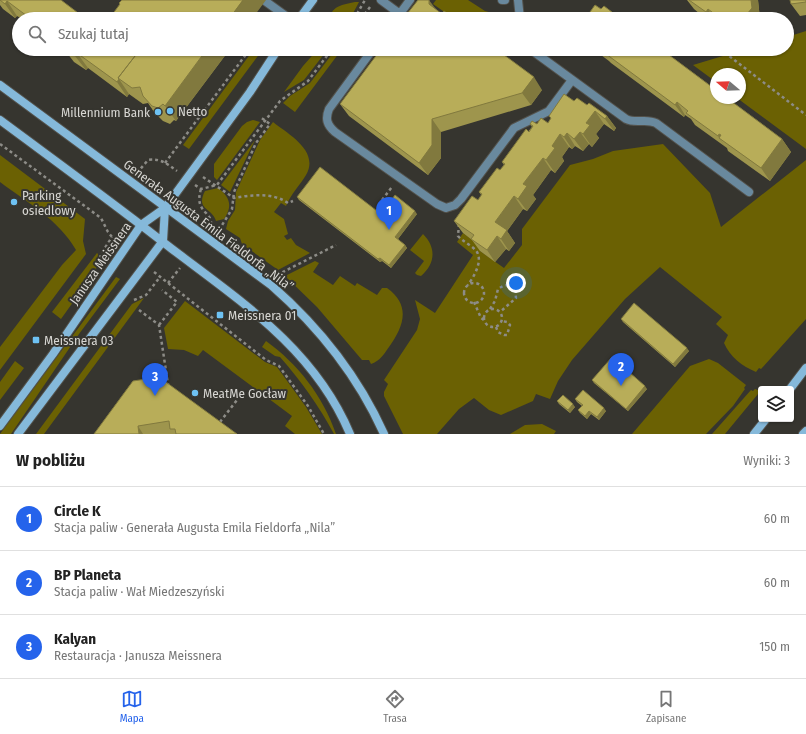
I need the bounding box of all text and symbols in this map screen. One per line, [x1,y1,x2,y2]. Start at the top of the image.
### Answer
search box [12,12,794,56]
icon: search [26,23,48,45]
text: Szukaj tutaj [58,25,129,43]
north arrow [710,68,746,104]
place label: Netto [178,104,208,119]
place label: Millennium Bank [61,105,151,120]
marker: Netto [165,106,175,116]
marker: Millennium Bank [153,107,163,117]
street label: Generała Augusta Emila Fieldorfa „Nila” [121,157,297,294]
place label: Parking osiedlowy [22,188,76,218]
marker: Parking osiedlowy [9,197,19,207]
pin: 1 [376,197,402,230]
street label: Janusza Meissnera [66,219,134,307]
your location [506,273,526,293]
place label: Meissnera 01 [228,308,296,323]
marker: Meissnera 01 [215,310,225,320]
place label: Meissnera 03 [44,333,113,348]
marker: Meissnera 03 [31,335,41,345]
pin: 2 [608,353,634,386]
pin: 3 [142,363,168,396]
place label: MeatMe Gocław [203,386,287,401]
map controls [758,386,794,422]
button: layers [758,386,794,422]
marker: MeatMe Gocław [190,388,200,398]
text: W pobliżu [16,450,85,471]
text: Wyniki: 3 [743,453,790,468]
text: Circle K [54,502,101,520]
text: 1 [26,511,32,526]
text: 60 m [764,511,790,526]
text: Stacja paliw · Generała Augusta Emila Fieldorfa „Nila” [54,520,335,535]
text: BP Planeta [54,566,121,584]
text: 2 [26,575,32,590]
text: 60 m [764,575,790,590]
text: Stacja paliw · Wał Miedzeszyński [54,584,224,599]
text: Kalyan [54,630,96,648]
text: 3 [26,639,32,654]
text: 150 m [759,639,790,654]
text: Restauracja · Janusza Meissnera [54,648,222,663]
tab: Mapa [120,688,144,725]
tab: Trasa [383,688,407,725]
tab: Zapisane [646,688,686,725]

